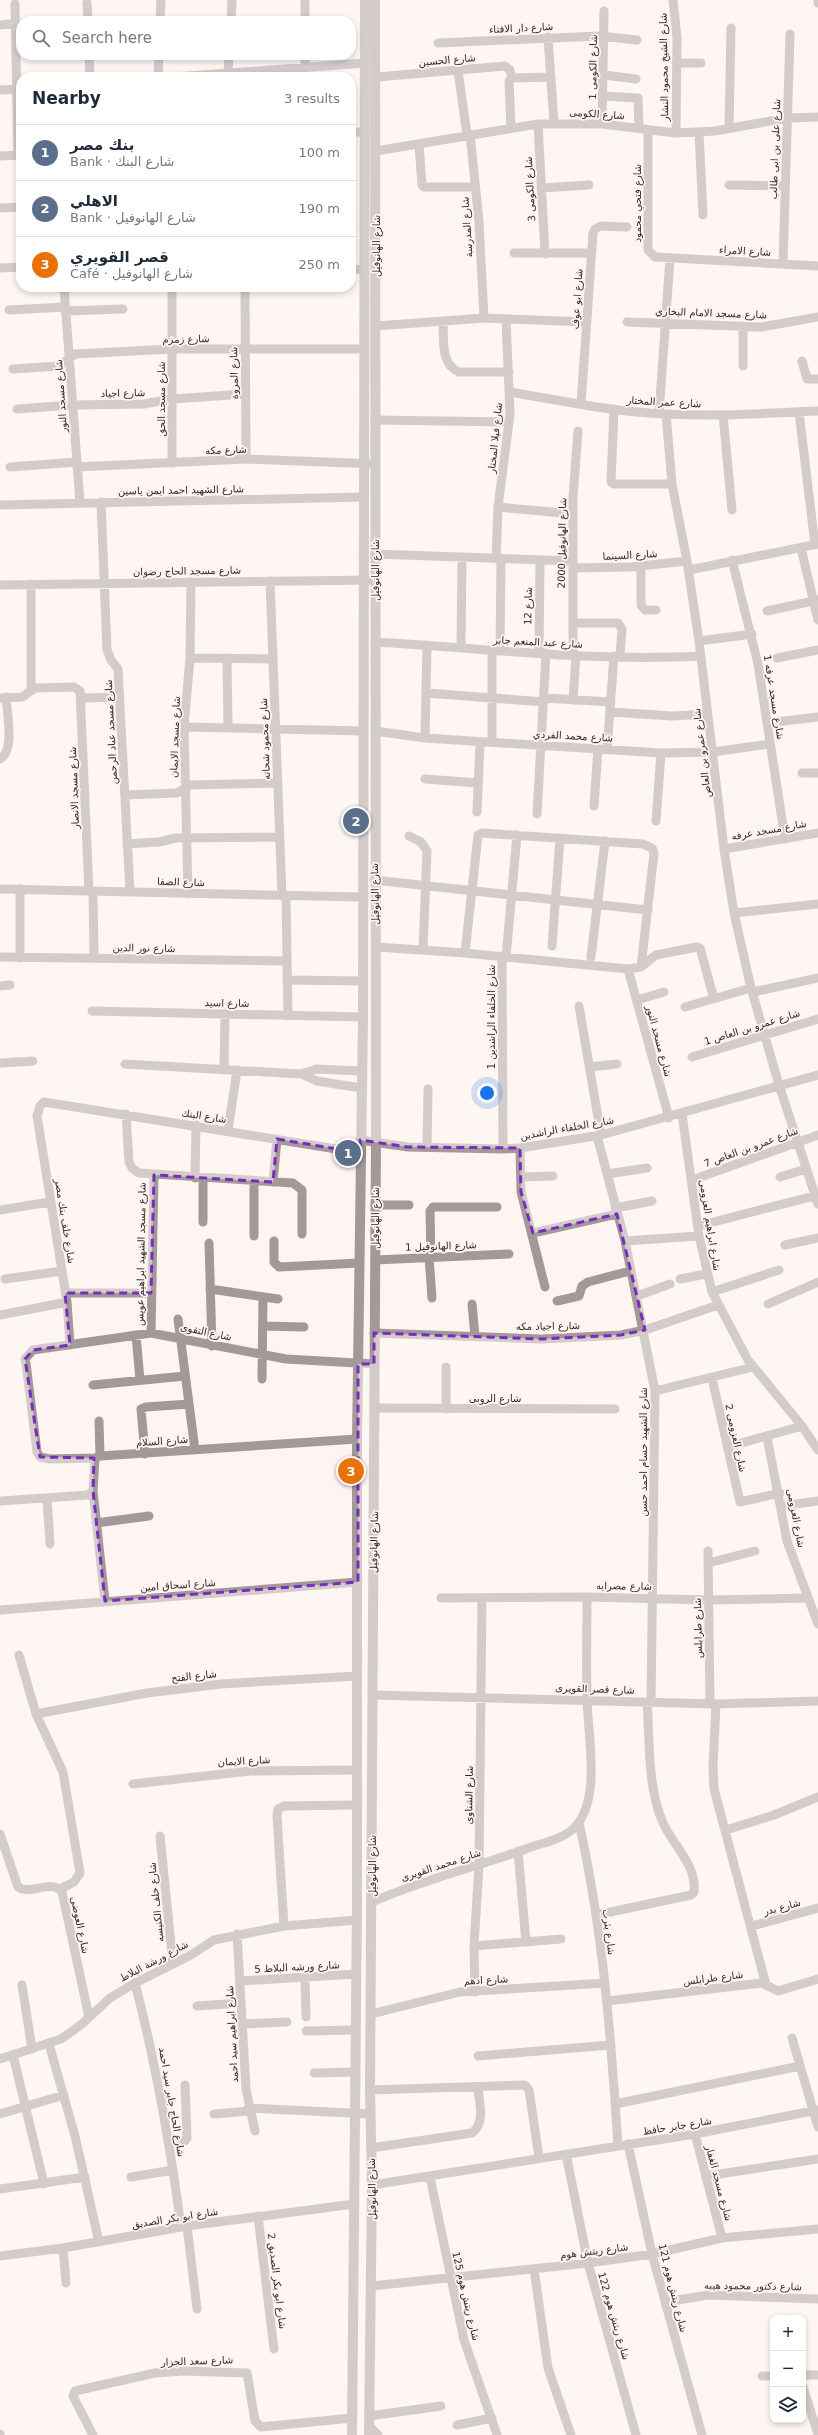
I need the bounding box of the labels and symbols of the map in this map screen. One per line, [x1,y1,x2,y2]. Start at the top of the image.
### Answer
street label: شارع الشيخ محمود النشار [658,12,671,123]
street label: شارع دار الافتاء [488,21,554,36]
street label: شارع الكومى 1 [587,34,600,100]
street label: شارع الحسين [418,52,476,69]
street label: شارع على بن ابى طالب [768,98,783,200]
street label: شارع الكومى [569,107,625,122]
street label: شارع الكومى 3 [523,156,538,222]
street label: شارع فتحي محمود [632,164,644,242]
street label: شارع المدرسة [459,196,476,258]
street label: شارع الهانوفيل [371,215,383,277]
street label: شارع الامراء [719,244,771,259]
street label: شارع ابو عوف [569,268,586,330]
street label: شارع مسجد الامام البخاري [655,306,767,321]
street label: شارع زمزم [162,333,210,346]
street label: شارع المروة [228,347,241,399]
street label: شارع مسجد النور [53,359,70,434]
street label: شارع مسجد الحق [156,361,168,437]
street label: شارع اجياد [100,387,146,400]
street label: شارع عمر المختار [625,394,702,410]
street label: شارع فيلا المختار [486,402,505,475]
street label: شارع مكه [205,444,247,457]
street label: شارع الشهيد احمد ايمن ياسين [118,483,244,498]
street label: شارع الهانوفيل 2000 [556,497,569,589]
street label: شارع الهانوفيل [370,539,382,601]
street label: شارع السينما [602,548,658,563]
street label: شارع مسجد الحاج رضوان [133,565,241,578]
street label: شارع 12 [522,587,535,625]
street label: شارع عبد المنعم جابر [492,634,583,651]
street label: شارع مسجد عرفه 1 [761,654,786,740]
street label: شارع مسجد عباد الرحمن [103,679,120,785]
street label: شارع مسجد الايمان [168,696,183,778]
street label: شارع محمود شحاته [258,698,273,780]
street label: شارع عمرو بن العاص [691,708,714,798]
street label: شارع محمد الفردي [533,728,613,745]
street label: شارع مسجد الانصار [67,747,82,830]
pin: 2 [343,806,369,836]
street label: شارع مسجد عرفه [731,818,808,843]
street label: شارع الهانوفيل [369,863,382,925]
street label: شارع الصفا [157,876,205,889]
street label: شارع نور الدين [112,942,176,955]
street label: شارع الخلفاء الراشدين 1 [486,965,498,1069]
street label: شارع اسيد [204,997,250,1010]
street label: شارع مسجد النور [643,1003,674,1078]
street label: شارع عمرو بن العاص 1 [703,1007,802,1048]
your location [477,1083,497,1103]
street label: شارع البنك [180,1107,227,1126]
street label: شارع الخلفاء الراشدين [519,1114,615,1143]
street label: شارع عمرو بن العاص 7 [702,1125,800,1170]
pin: 1 [335,1138,361,1168]
street label: شارع خلف بنك مصر [52,1177,77,1264]
street label: شارع ابراهيم العزومى [696,1179,723,1271]
street label: شارع مسجد الشهيد ابراهيم عويس [134,1182,149,1326]
street label: شارع الهانوفيل [370,1187,382,1249]
street label: شارع الهانوفيل 1 [405,1239,477,1254]
street label: شارع اجياد مكه [516,1320,580,1333]
street label: شارع التقوى [179,1321,233,1344]
street label: شارع الشهيد حسام احمد حسن [638,1387,650,1517]
street label: شارع الروبى [469,1393,521,1405]
street label: شارع العزومى 2 [722,1403,749,1473]
street label: شارع السلام [136,1434,189,1449]
pin: 3 [338,1456,364,1486]
street label: شارع العزومى [784,1487,807,1549]
street label: شارع الهانوفيل [368,1511,381,1573]
street label: شارع اسحاق امين [140,1577,216,1594]
street label: شارع مصرايه [596,1580,652,1593]
street label: شارع طرابلس [692,1598,705,1658]
street label: شارع الفتح [171,1668,217,1685]
street label: شارع قصر القويرى [555,1682,635,1697]
street label: شارع الايمان [217,1754,271,1769]
street label: شارع الشناوى [463,1765,476,1825]
street label: شارع الهانوفيل [367,1835,379,1897]
street label: شارع محمد القويرى [400,1847,483,1884]
street label: شارع خلف الكنيسه [146,1861,167,1942]
street label: شارع العوضى [68,1895,91,1955]
street label: شارع بدر [761,1897,802,1918]
street label: شارع يثرب [600,1908,617,1956]
street label: شارع ورشة البلاط [118,1938,191,1985]
street label: 5 شارع ورشه البلاط [254,1959,340,1976]
street label: شارع طرابلس [682,1969,744,1988]
street label: شارع ادهم [463,1973,509,1988]
street label: شارع ابراهيم سيد احمد [224,1985,241,2083]
street label: شارع الحاج جابر سيد احمد [156,2046,187,2158]
street label: شارع جابر حافظ [642,2115,712,2138]
street label: شارع مسجد الغفار [702,2143,734,2222]
street label: شارع الهانوفيل [366,2158,379,2220]
street label: شارع ابو بكر الصديق [131,2206,219,2231]
street label: شارع ابو بكر الصديق 2 [265,2232,288,2330]
street label: شارع ريتش هوم [559,2241,629,2262]
street label: شارع ريتش هوم 121 [656,2243,689,2334]
street label: شارع ريتش هوم 125 [449,2250,482,2342]
street label: شارع ريتش هوم 122 [595,2271,632,2361]
street label: شارع دكتور محمود هيبه [704,2280,802,2293]
street label: شارع سعد الجزار [160,2354,233,2369]

